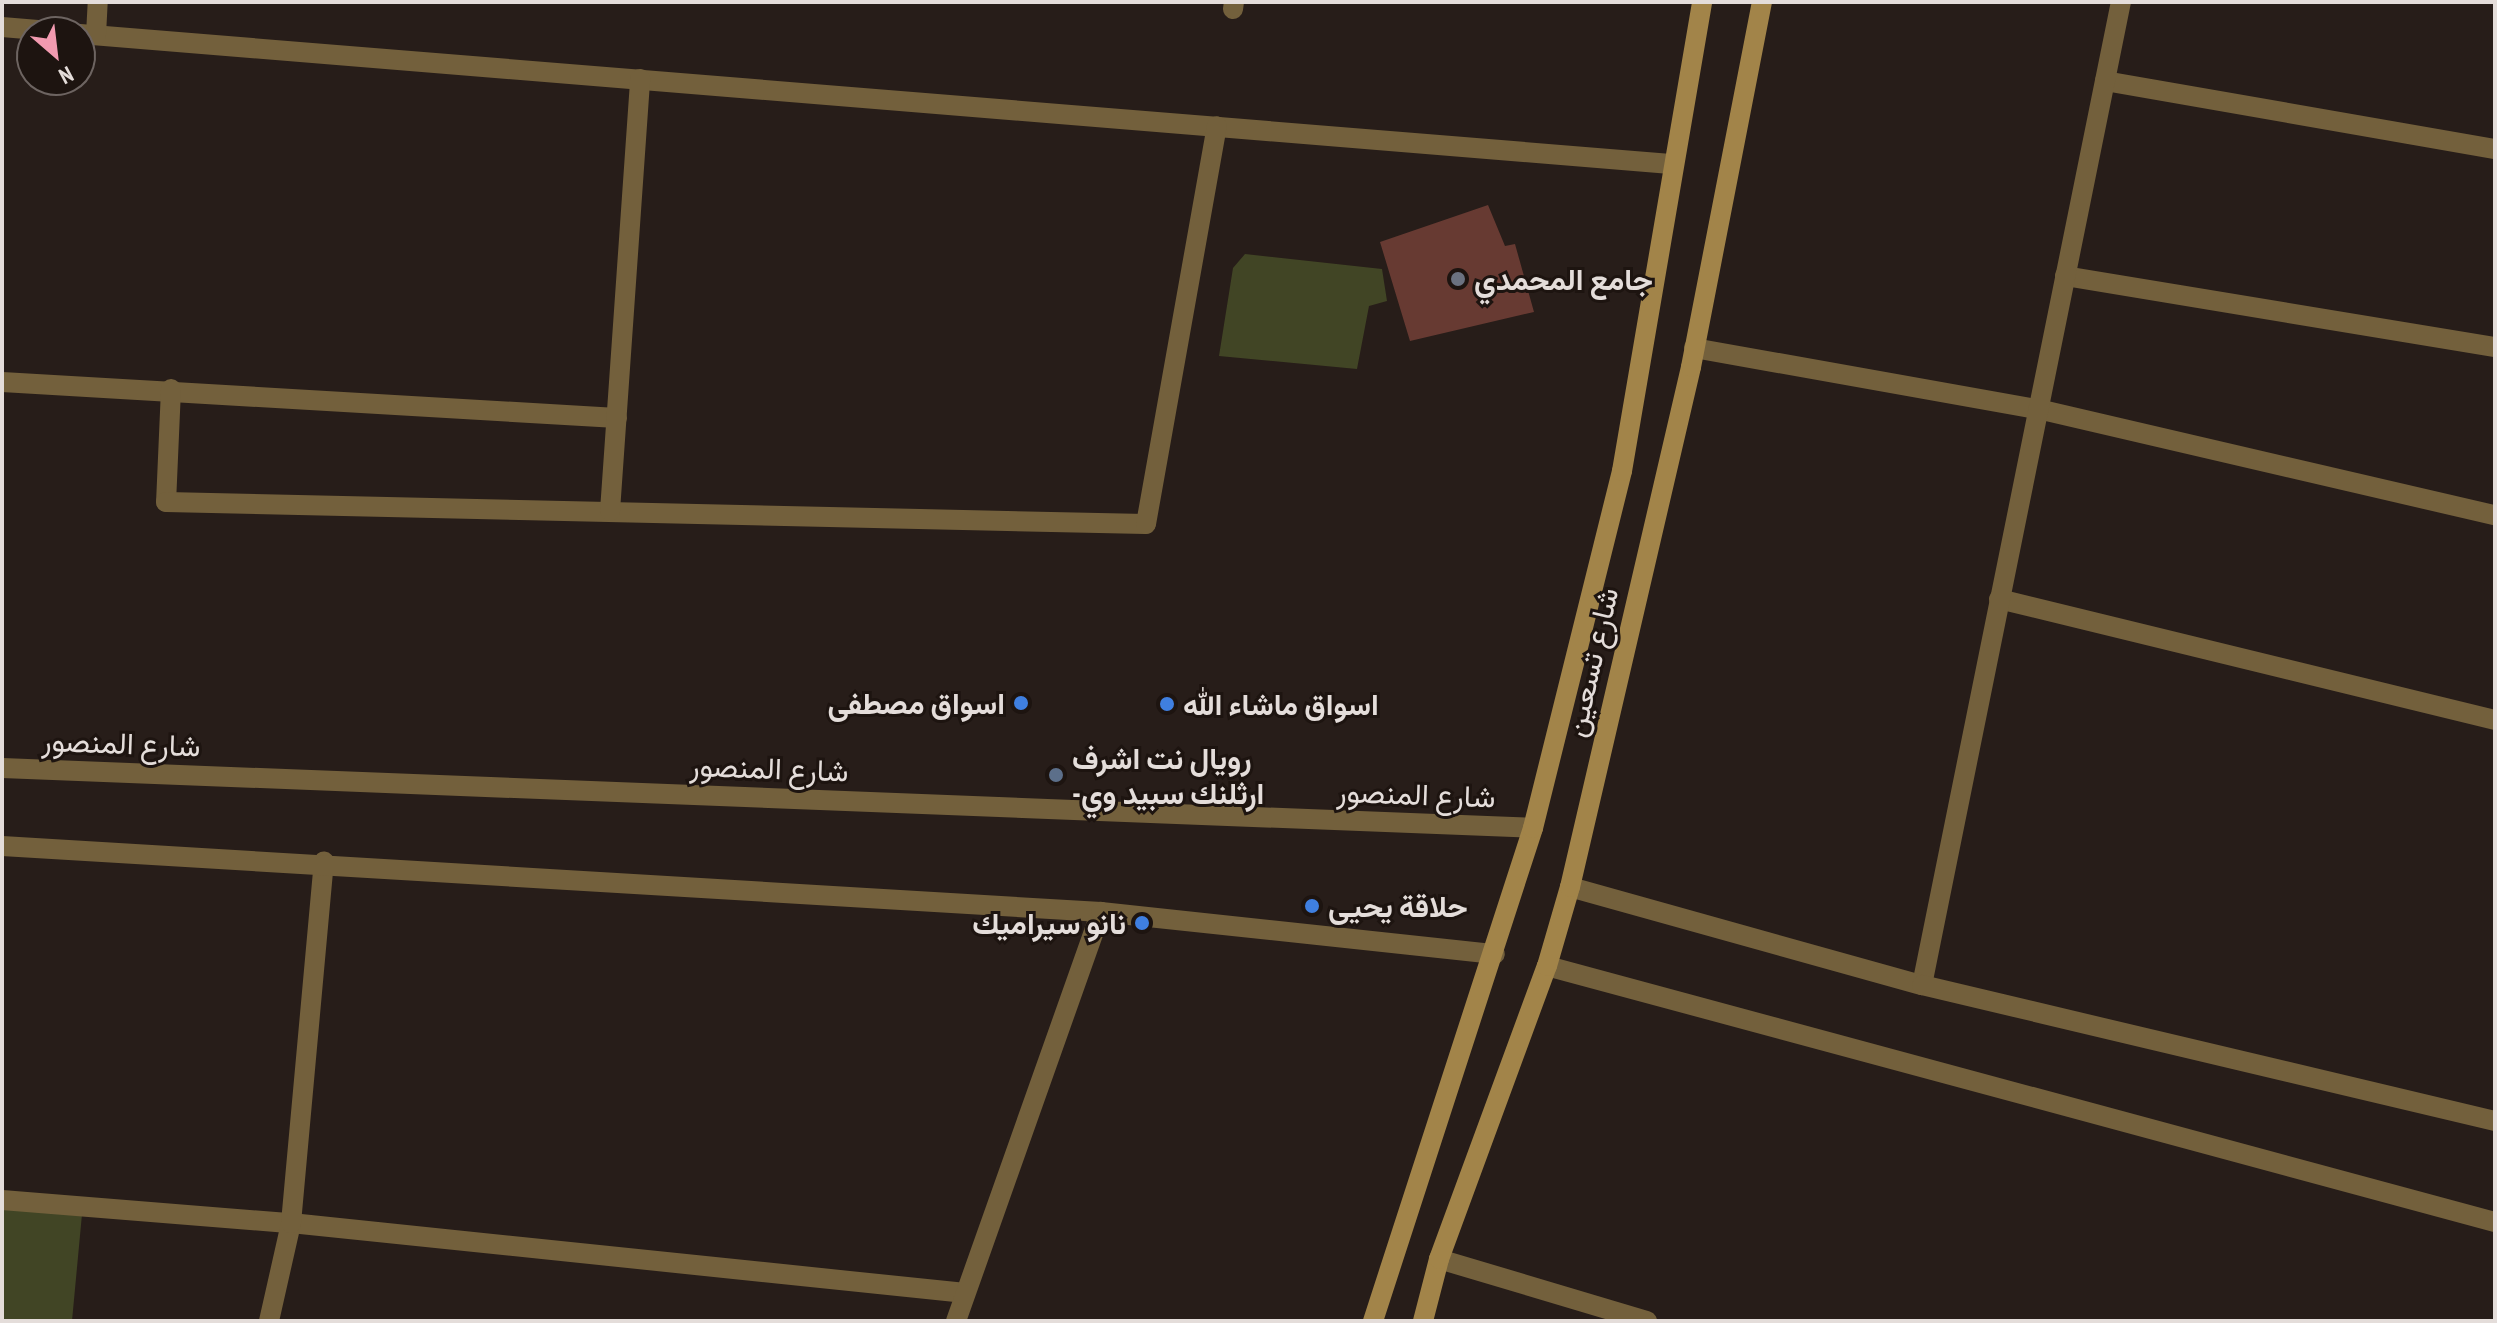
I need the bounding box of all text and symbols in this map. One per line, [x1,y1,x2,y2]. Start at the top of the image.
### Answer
north arrow [16,16,96,96]
text: N [55,60,78,91]
place label: جامع المحمدي [1474,261,1653,297]
marker: جامع المحمدي [1449,270,1467,288]
street label: شارع تسعين [1556,584,1626,740]
place label: اسواق مصطفى [827,685,1005,721]
place label: اسواق ماشاء الله [1183,686,1379,722]
marker: اسواق مصطفى [1012,694,1030,712]
marker: اسواق ماشاء الله [1158,695,1176,713]
street label: شارع المنصور [41,722,201,764]
place label: رويال نت اشرف -ارثلنك سبيد وي [1072,740,1264,810]
street label: شارع المنصور [689,747,849,789]
marker: رويال نت اشرف -ارثلنك سبيد وي [1047,766,1065,784]
street label: شارع المنصور [1336,773,1496,815]
place label: حلاقة يحيى [1328,888,1468,924]
marker: حلاقة يحيى [1303,897,1321,915]
place label: نانو سيراميك [972,905,1126,941]
marker: نانو سيراميك [1133,914,1151,932]

